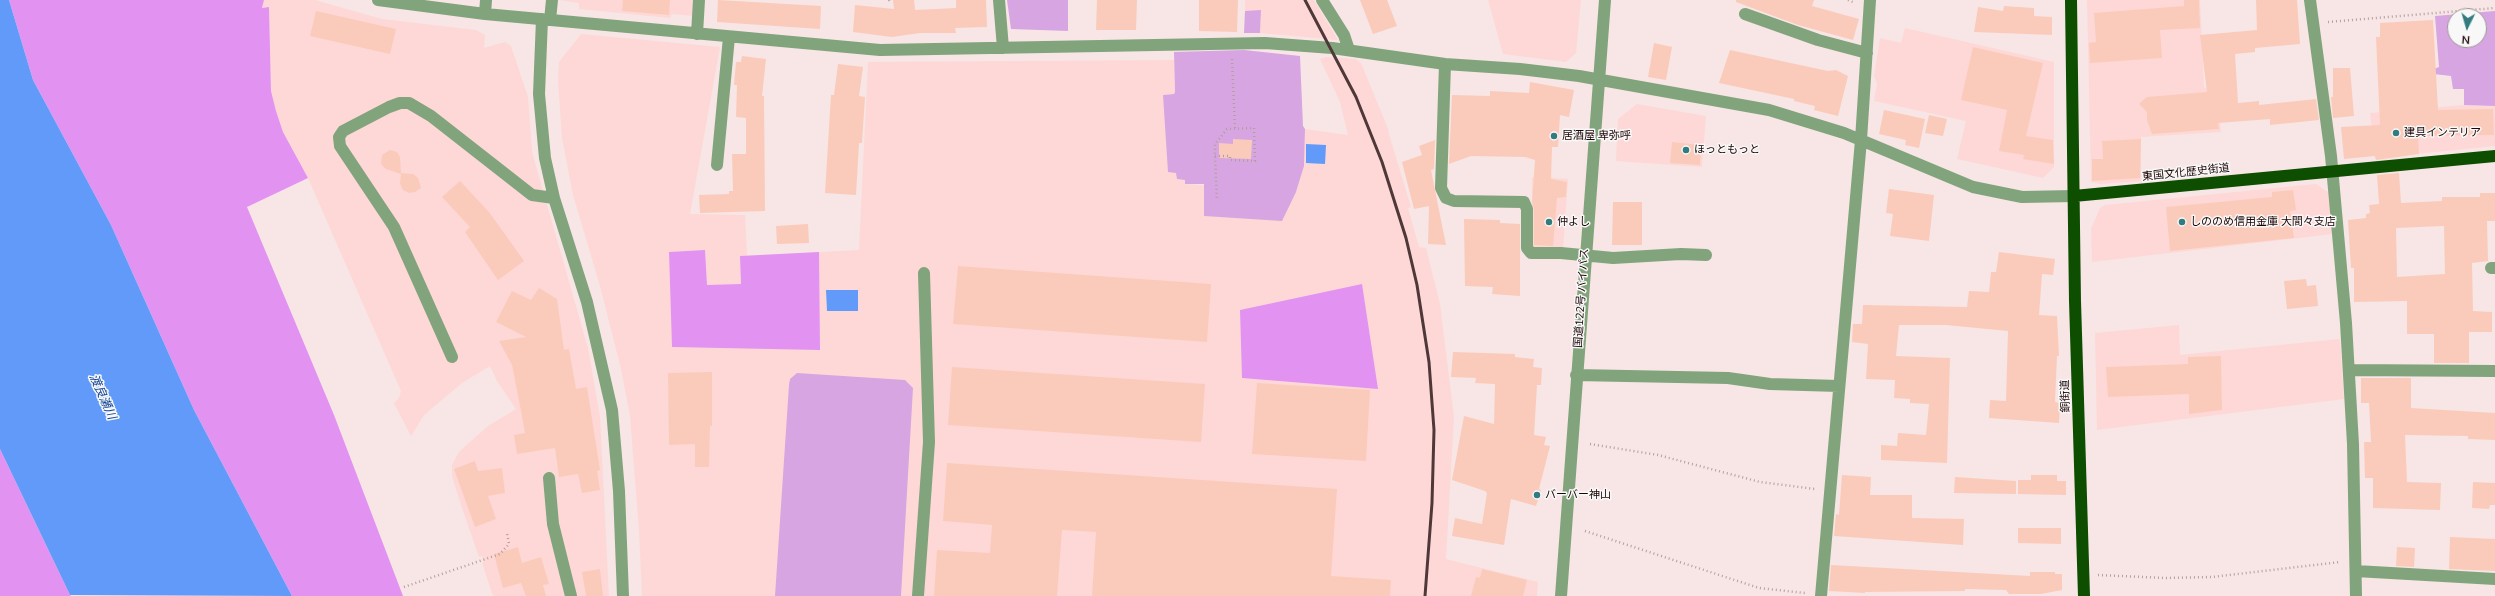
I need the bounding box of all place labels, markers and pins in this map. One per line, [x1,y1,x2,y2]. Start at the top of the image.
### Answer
place label: 建具インテリア [2404,126,2481,140]
marker: 建具インテリア [2391,128,2401,138]
place label: 居酒屋 卑弥呼 [1562,129,1631,143]
marker: 居酒屋 卑弥呼 [1549,131,1559,141]
place label: ほっともっと [1694,143,1760,157]
marker: ほっともっと [1681,145,1691,155]
place label: 仲よし [1557,215,1590,229]
place label: しののめ信用金庫 大間々支店 [2190,215,2336,229]
marker: 仲よし [1544,217,1554,227]
marker: しののめ信用金庫 大間々支店 [2177,217,2187,227]
place label: バーバー神山 [1545,488,1611,502]
marker: バーバー神山 [1532,490,1542,500]

